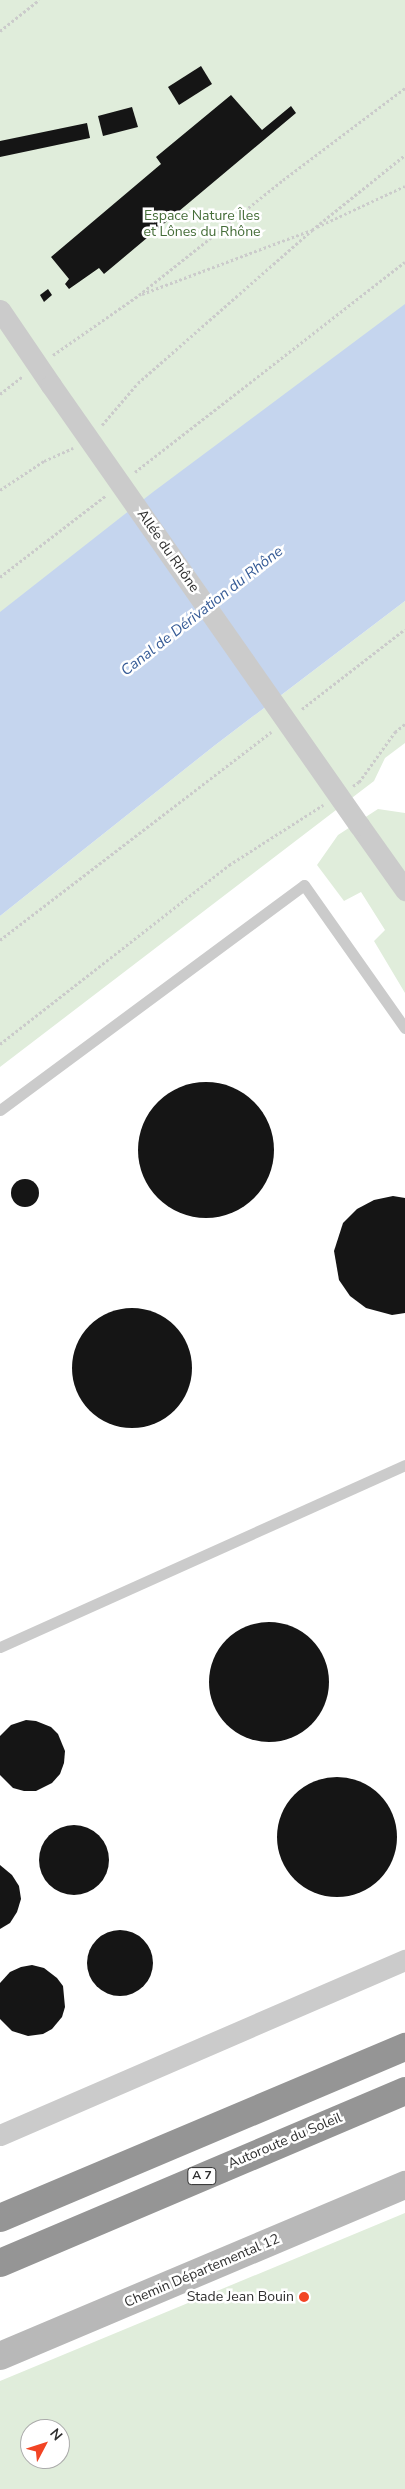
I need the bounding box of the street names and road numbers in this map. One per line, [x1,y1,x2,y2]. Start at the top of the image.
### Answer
street label: Allée du Rhône [133,506,203,596]
street label: Autoroute du Soleil [226,2109,344,2173]
road number: A 7 [187,2166,217,2186]
street label: Chemin Départemental 12 [122,2231,282,2311]

